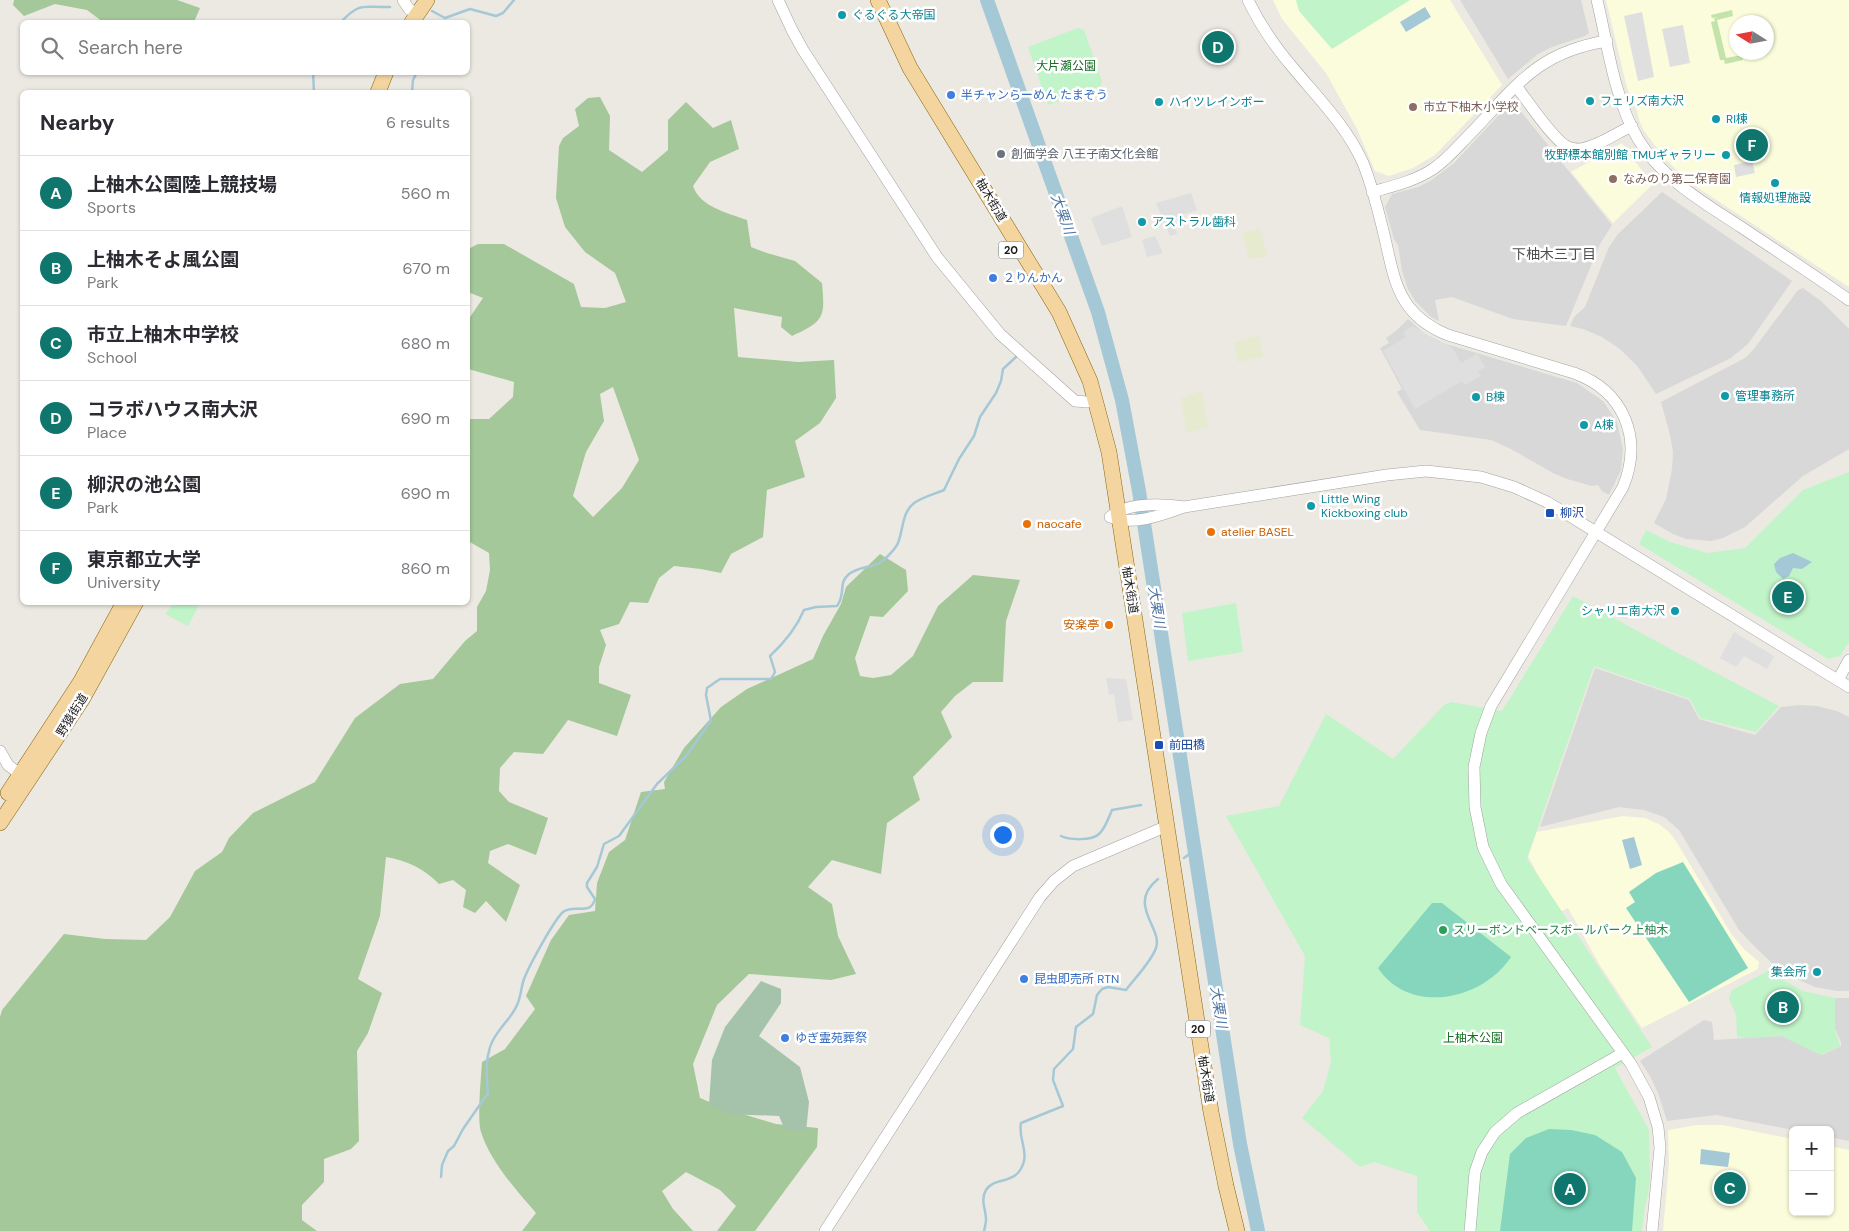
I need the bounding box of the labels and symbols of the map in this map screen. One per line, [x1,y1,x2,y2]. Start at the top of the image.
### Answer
place label: ぐるぐる大帝国 [852,7,936,23]
marker: ぐるぐる大帝国 [836,9,848,21]
north arrow [1729,15,1774,60]
pin: D [1202,28,1234,66]
park label: 大片瀬公園 [1036,58,1096,74]
place label: 半チャンらーめん たまぞう [961,87,1108,103]
marker: 半チャンらーめん たまぞう [945,89,957,101]
place label: フェリズ南大沢 [1600,93,1684,109]
place label: ハイツレインボー [1169,94,1265,110]
marker: フェリズ南大沢 [1584,95,1596,107]
marker: ハイツレインボー [1153,96,1165,108]
place label: 市立下柚木小学校 [1423,99,1519,115]
marker: 市立下柚木小学校 [1407,101,1419,113]
place label: RI棟 [1726,111,1748,127]
marker: RI棟 [1710,113,1722,125]
pin: F [1736,126,1768,164]
place label: 創価学会 八王子南文化会館 [1011,146,1158,162]
place label: 牧野標本館別館 TMUギャラリー [1544,147,1716,163]
marker: 創価学会 八王子南文化会館 [995,148,1007,160]
marker: 牧野標本館別館 TMUギャラリー [1720,149,1732,161]
place label: なみのり第二保育園 [1623,171,1731,187]
marker: なみのり第二保育園 [1607,173,1619,185]
street label: 柚木街道 [972,175,1010,225]
marker: 情報処理施設 [1769,177,1781,189]
place label: 情報処理施設 [1739,190,1811,206]
water label: 大栗川 [1047,191,1079,239]
place label: アストラル歯科 [1152,214,1236,230]
marker: アストラル歯科 [1136,216,1148,228]
road number: 20 [998,242,1024,258]
district label: 下柚木三丁目 [1512,245,1596,263]
place label: ２りんかん [1003,270,1063,286]
marker: ２りんかん [987,272,999,284]
place label: 管理事務所 [1735,388,1795,404]
place label: B棟 [1486,389,1505,405]
marker: 管理事務所 [1719,390,1731,402]
marker: B棟 [1470,391,1482,403]
place label: A棟 [1594,417,1614,433]
marker: A棟 [1578,419,1590,431]
place label: Little Wing Kickboxing club [1321,491,1408,521]
marker: Little Wing Kickboxing club [1305,500,1317,512]
place label: 柳沢 [1560,505,1584,521]
marker: 柳沢 [1544,507,1556,519]
place label: naocafe [1037,516,1082,532]
marker: naocafe [1021,518,1033,530]
place label: atelier BASEL [1221,524,1294,540]
marker: atelier BASEL [1205,526,1217,538]
street label: 柚木街道 [1118,565,1142,615]
pin: E [1772,578,1804,616]
water label: 大栗川 [1145,585,1169,631]
place label: シャリエ南大沢 [1581,603,1665,619]
marker: シャリエ南大沢 [1669,605,1681,617]
place label: 安楽亭 [1063,617,1099,633]
marker: 安楽亭 [1103,619,1115,631]
street label: 野猿街道 [52,690,92,740]
place label: 前田橋 [1169,737,1205,753]
marker: 前田橋 [1153,739,1165,751]
your location [990,822,1016,848]
place label: スリーボンドベースボールパーク上柚木 [1453,922,1668,938]
marker: スリーボンドベースボールパーク上柚木 [1437,924,1449,936]
place label: 集会所 [1771,964,1807,980]
marker: 集会所 [1811,966,1823,978]
place label: 昆虫即売所 RTN [1034,971,1119,987]
marker: 昆虫即売所 RTN [1018,973,1030,985]
water label: 大栗川 [1207,985,1231,1031]
pin: B [1767,988,1799,1026]
road number: 20 [1186,1021,1210,1038]
place label: ゆぎ霊苑葬祭 [795,1030,867,1046]
park label: 上柚木公園 [1443,1030,1503,1046]
marker: ゆぎ霊苑葬祭 [779,1032,791,1044]
street label: 柚木街道 [1194,1054,1218,1104]
pin: C [1714,1169,1746,1207]
pin: A [1554,1170,1586,1208]

